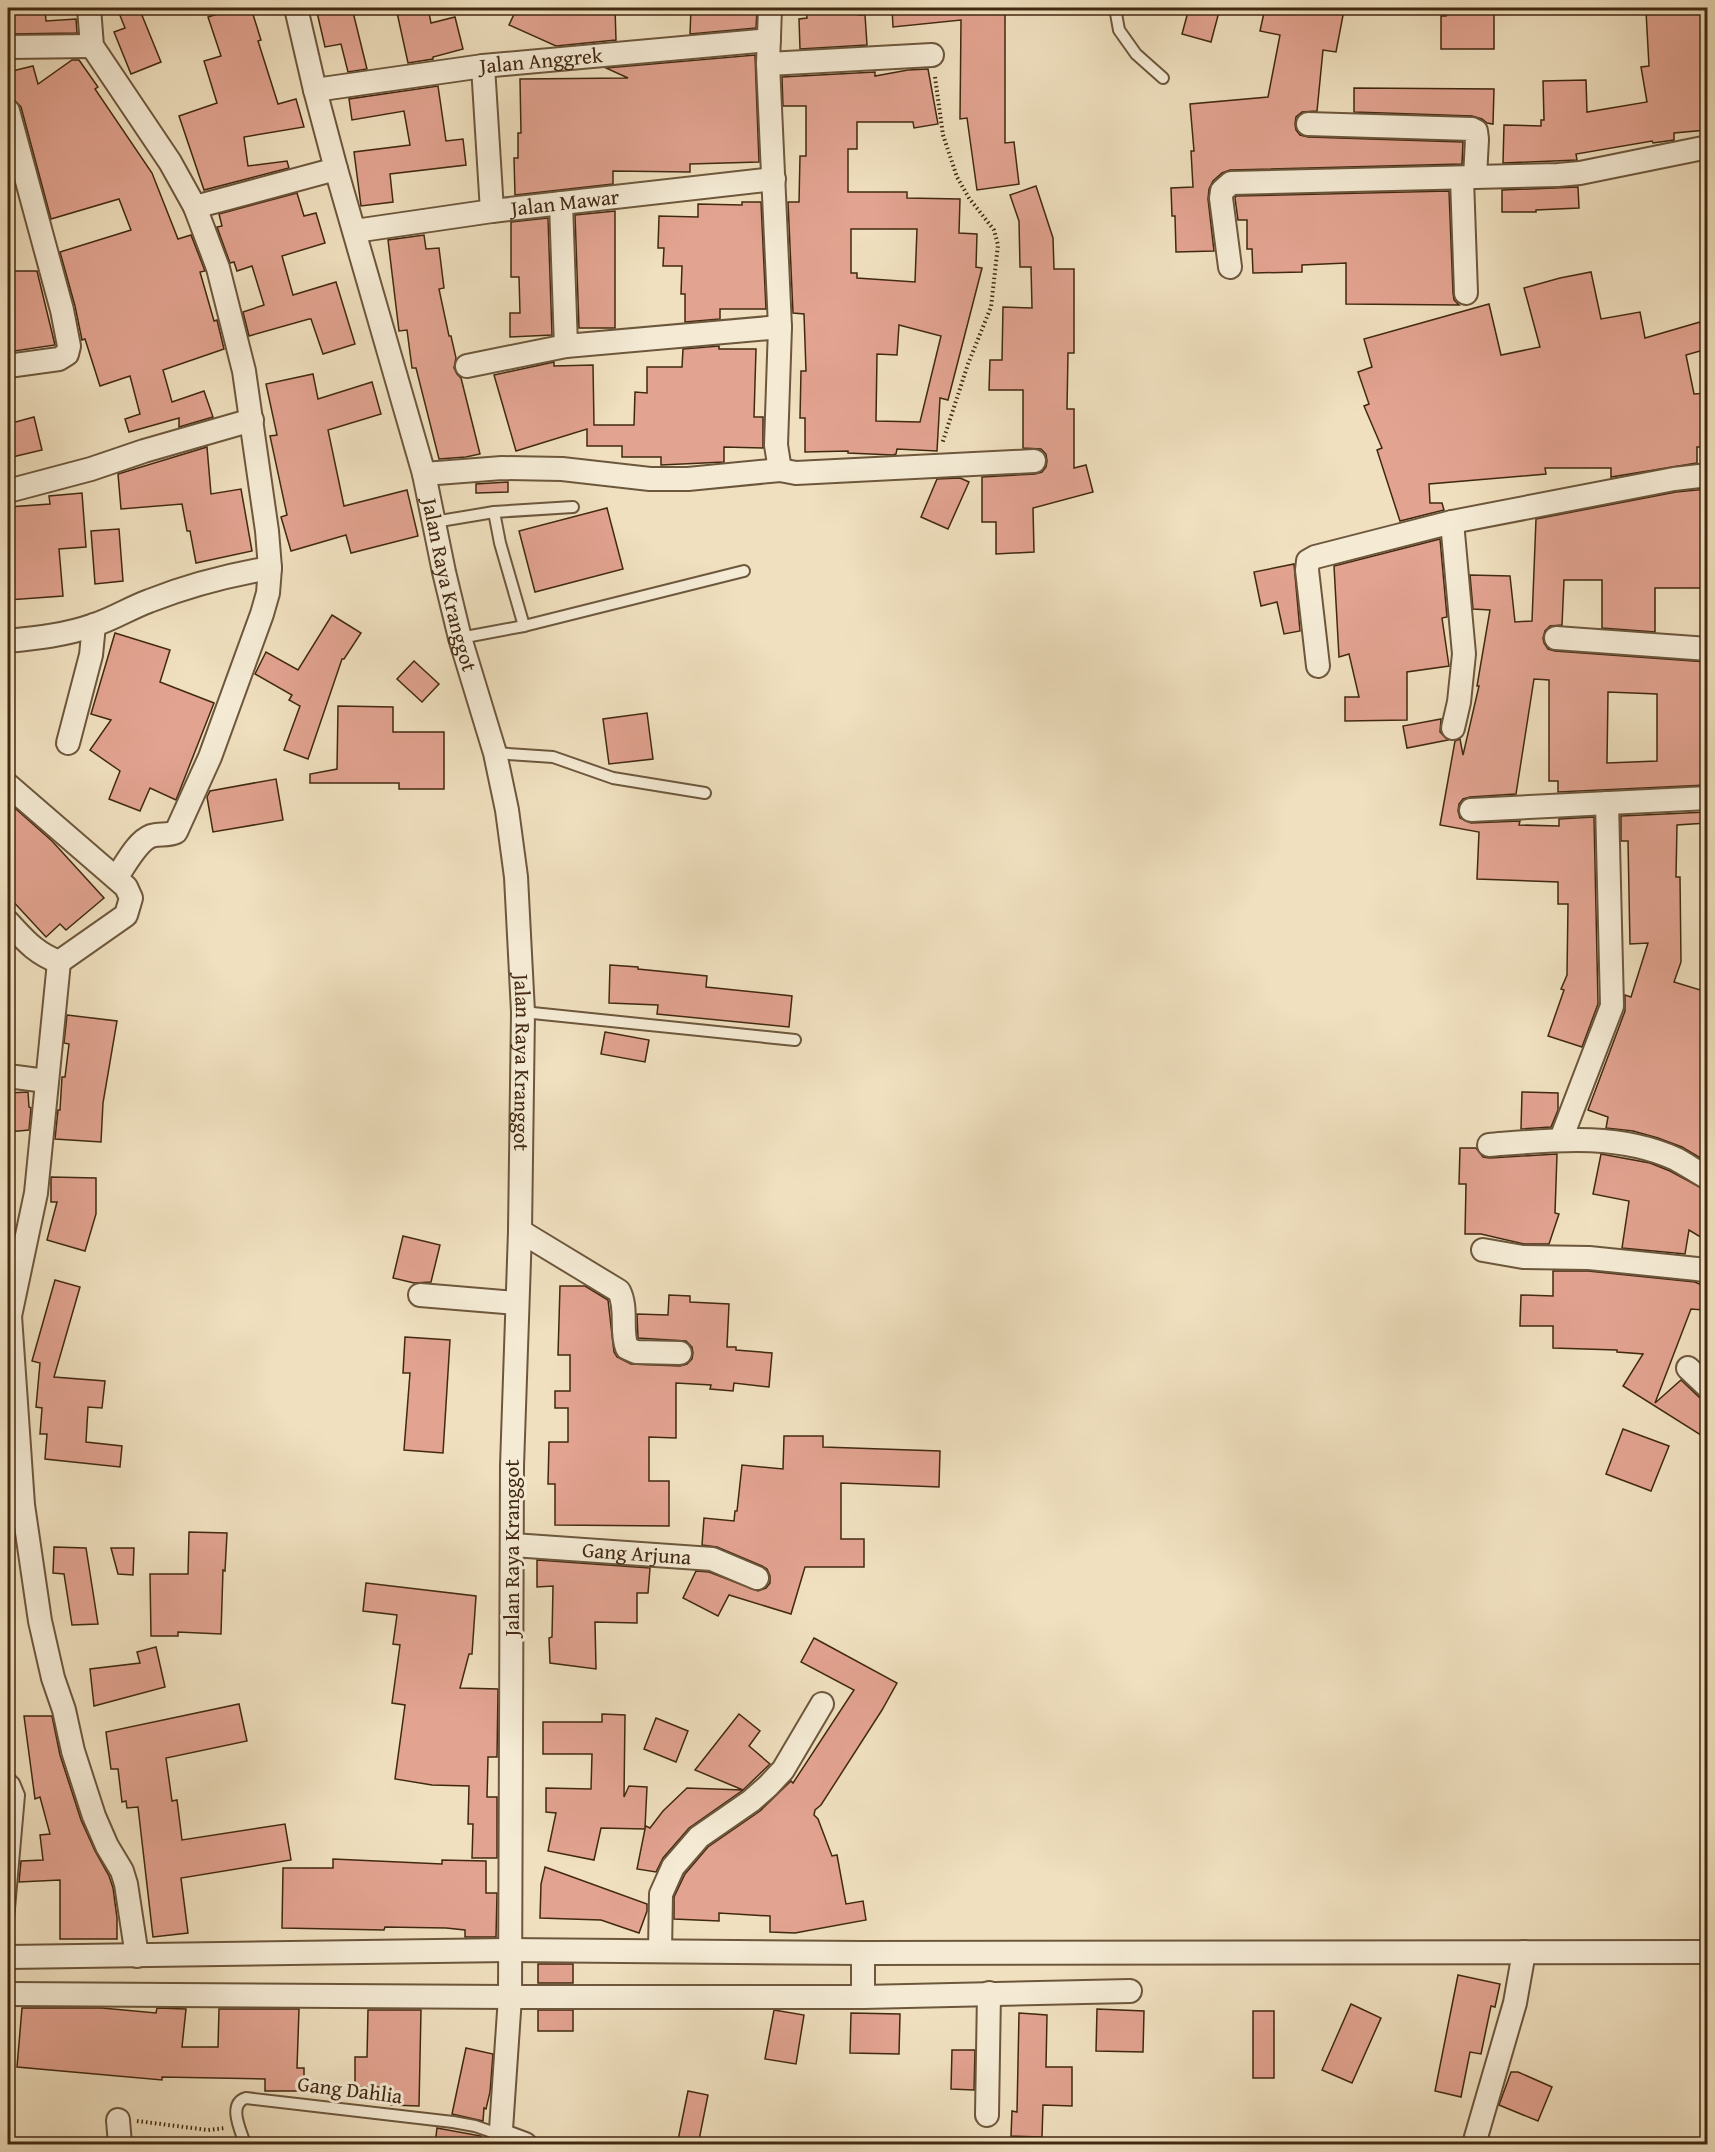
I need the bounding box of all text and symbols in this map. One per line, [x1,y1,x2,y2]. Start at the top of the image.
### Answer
street label: Jalan Anggrek [475,39,604,82]
street label: Jalan Mawar [506,181,621,224]
street label: Jalan Raya Kranggot [414,492,485,676]
street label: Jalan Raya Kranggot [506,970,539,1152]
street label: Jalan Raya Kranggot [496,1459,527,1640]
street label: Gang Arjuna [581,1534,692,1573]
street label: Gang Dahlia [296,2068,404,2111]

